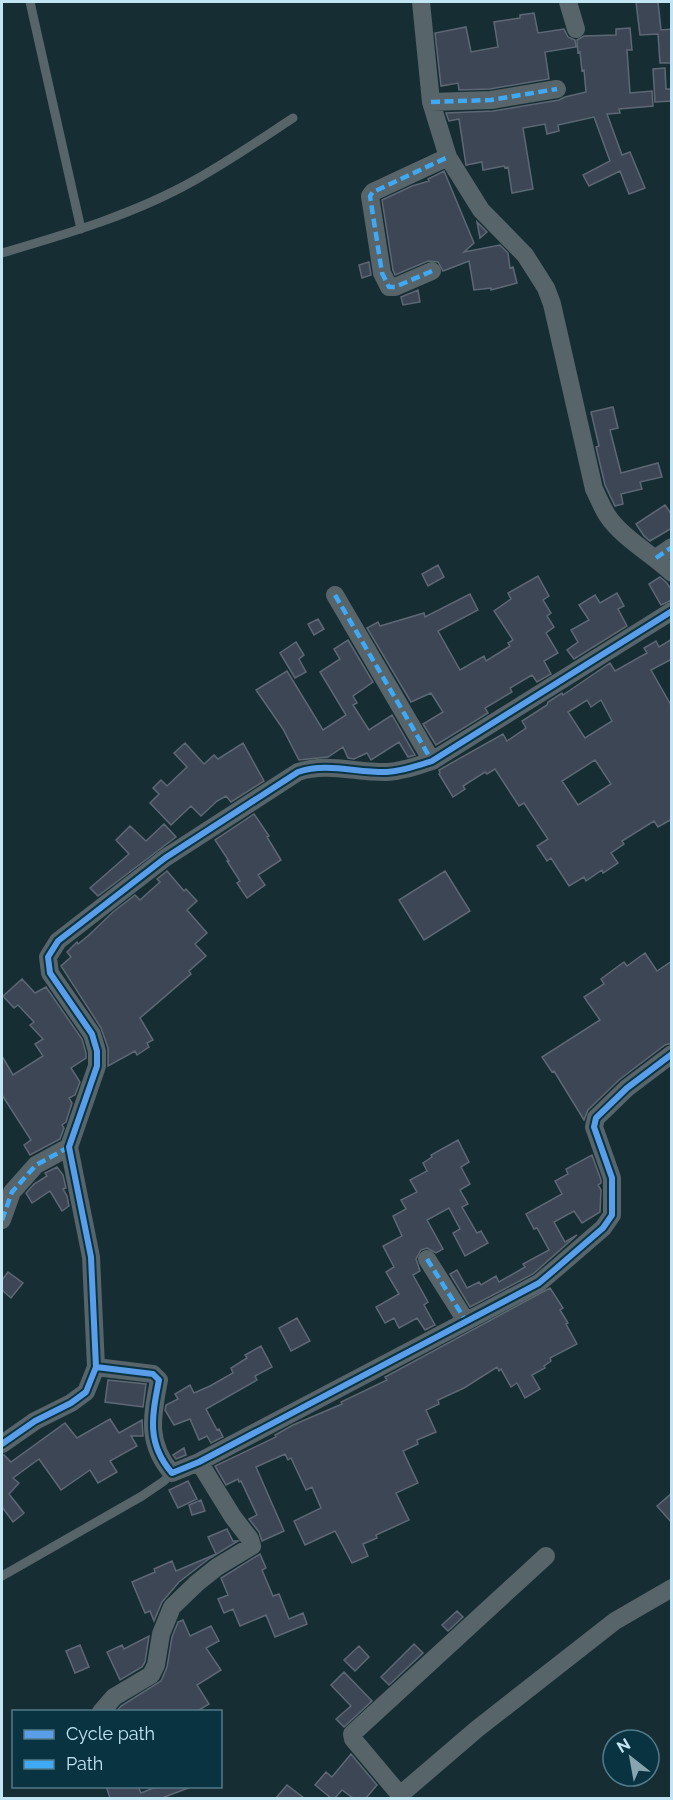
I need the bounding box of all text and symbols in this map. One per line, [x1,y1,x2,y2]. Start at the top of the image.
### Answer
legend [12,1710,222,1788]
text: Cycle path [66,1723,155,1744]
north arrow [601,1728,661,1788]
text: N [613,1734,634,1757]
text: Path [66,1753,103,1774]

